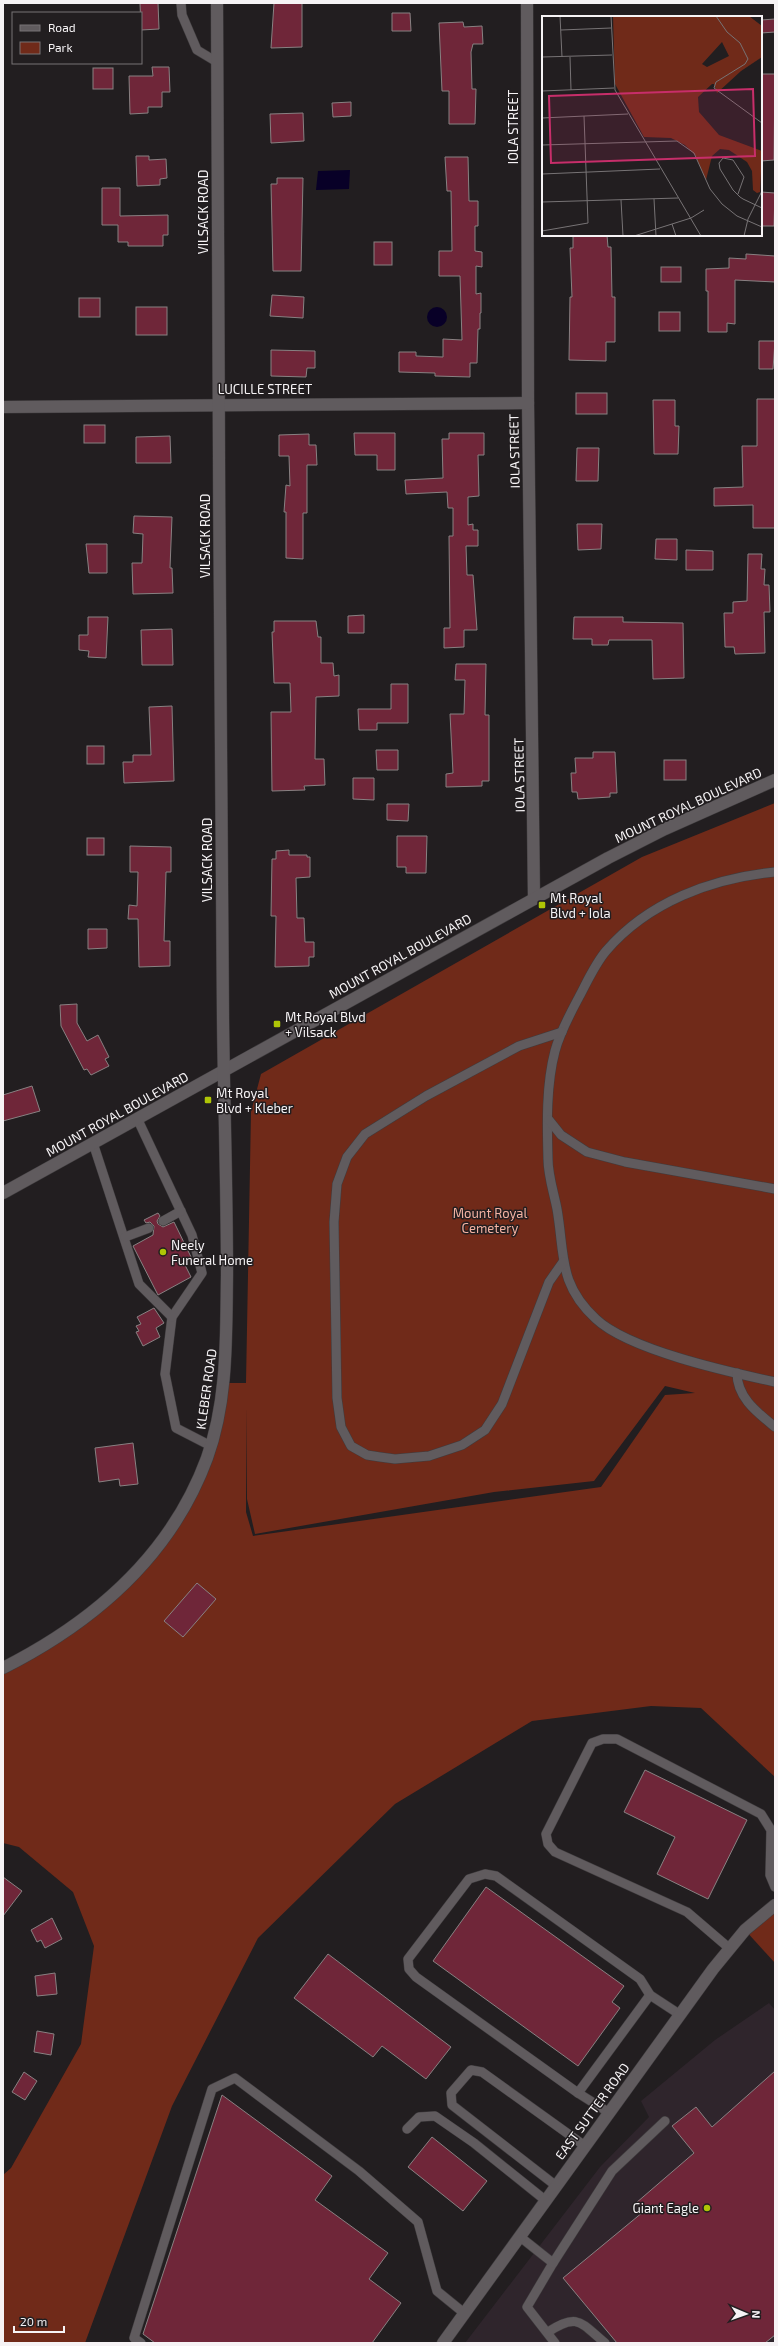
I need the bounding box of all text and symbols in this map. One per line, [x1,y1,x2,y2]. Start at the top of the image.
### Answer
legend [12,12,142,64]
inset map [542,16,762,236]
text: Road [48,20,76,34]
text: Park [48,40,73,54]
street label: IOLA STREET [505,89,521,164]
street label: VILSACK ROAD [195,170,211,254]
street label: LUCILLE STREET [218,381,313,397]
street label: IOLA STREET [505,413,523,488]
street label: VILSACK ROAD [197,494,213,578]
street label: IOLA STREET [510,737,528,812]
street label: MOUNT ROYAL BOULEVARD [612,764,764,846]
street label: VILSACK ROAD [199,818,215,902]
place label: Mt Royal Blvd + Iola [550,890,611,921]
marker: Mt Royal Blvd + Iola [537,900,547,910]
street label: MOUNT ROYAL BOULEVARD [326,910,474,1002]
place label: Mt Royal Blvd + Vilsack [285,1009,366,1040]
marker: Mt Royal Blvd + Vilsack [272,1019,282,1029]
street label: MOUNT ROYAL BOULEVARD [43,1068,191,1160]
place label: Mt Royal Blvd + Kleber [216,1085,293,1116]
marker: Mt Royal Blvd + Kleber [203,1095,213,1105]
park label: Mount Royal Cemetery [453,1205,527,1236]
place label: Neely Funeral Home [171,1237,253,1268]
marker: Neely Funeral Home [158,1247,168,1257]
street label: KLEBER ROAD [192,1348,220,1430]
street label: EAST SUTTER ROAD [552,2060,632,2162]
place label: Giant Eagle [633,2200,699,2216]
marker: Giant Eagle [702,2203,712,2213]
north arrow [726,2294,766,2334]
scale bar [14,2308,64,2334]
text: N [750,2310,763,2319]
text: 20 m [20,2314,47,2328]

